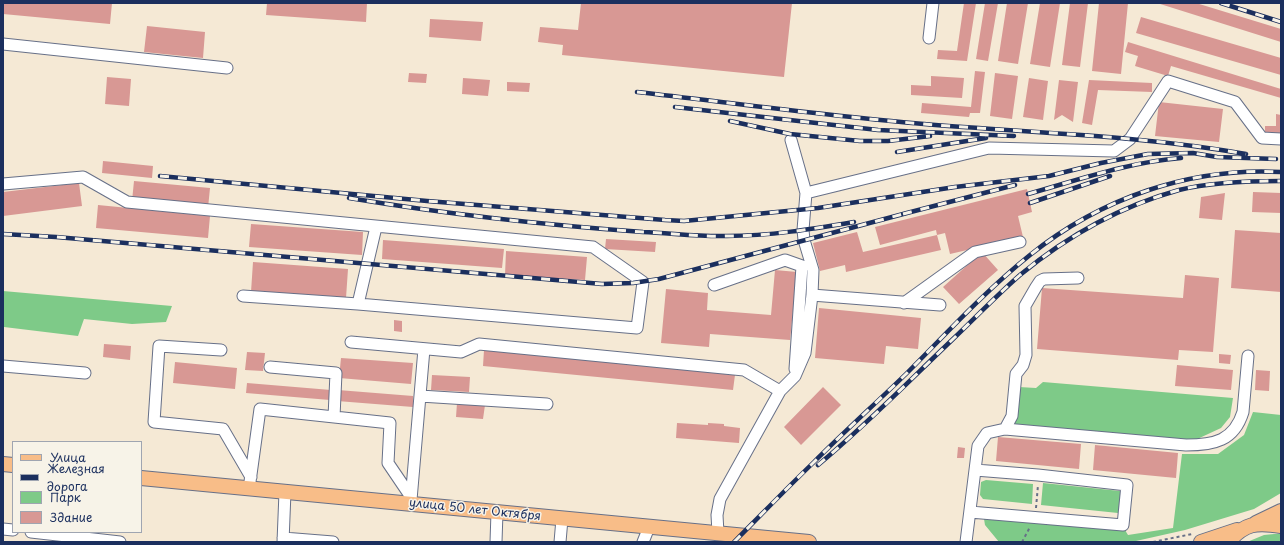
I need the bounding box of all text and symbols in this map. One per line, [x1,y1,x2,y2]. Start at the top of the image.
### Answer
legend [12,441,142,533]
text: Улица [50,448,86,466]
text: Железная дорога [47,459,105,495]
text: Парк [50,488,81,506]
street label: улица 50 лет Октября [408,496,542,524]
text: Здание [50,508,92,526]

